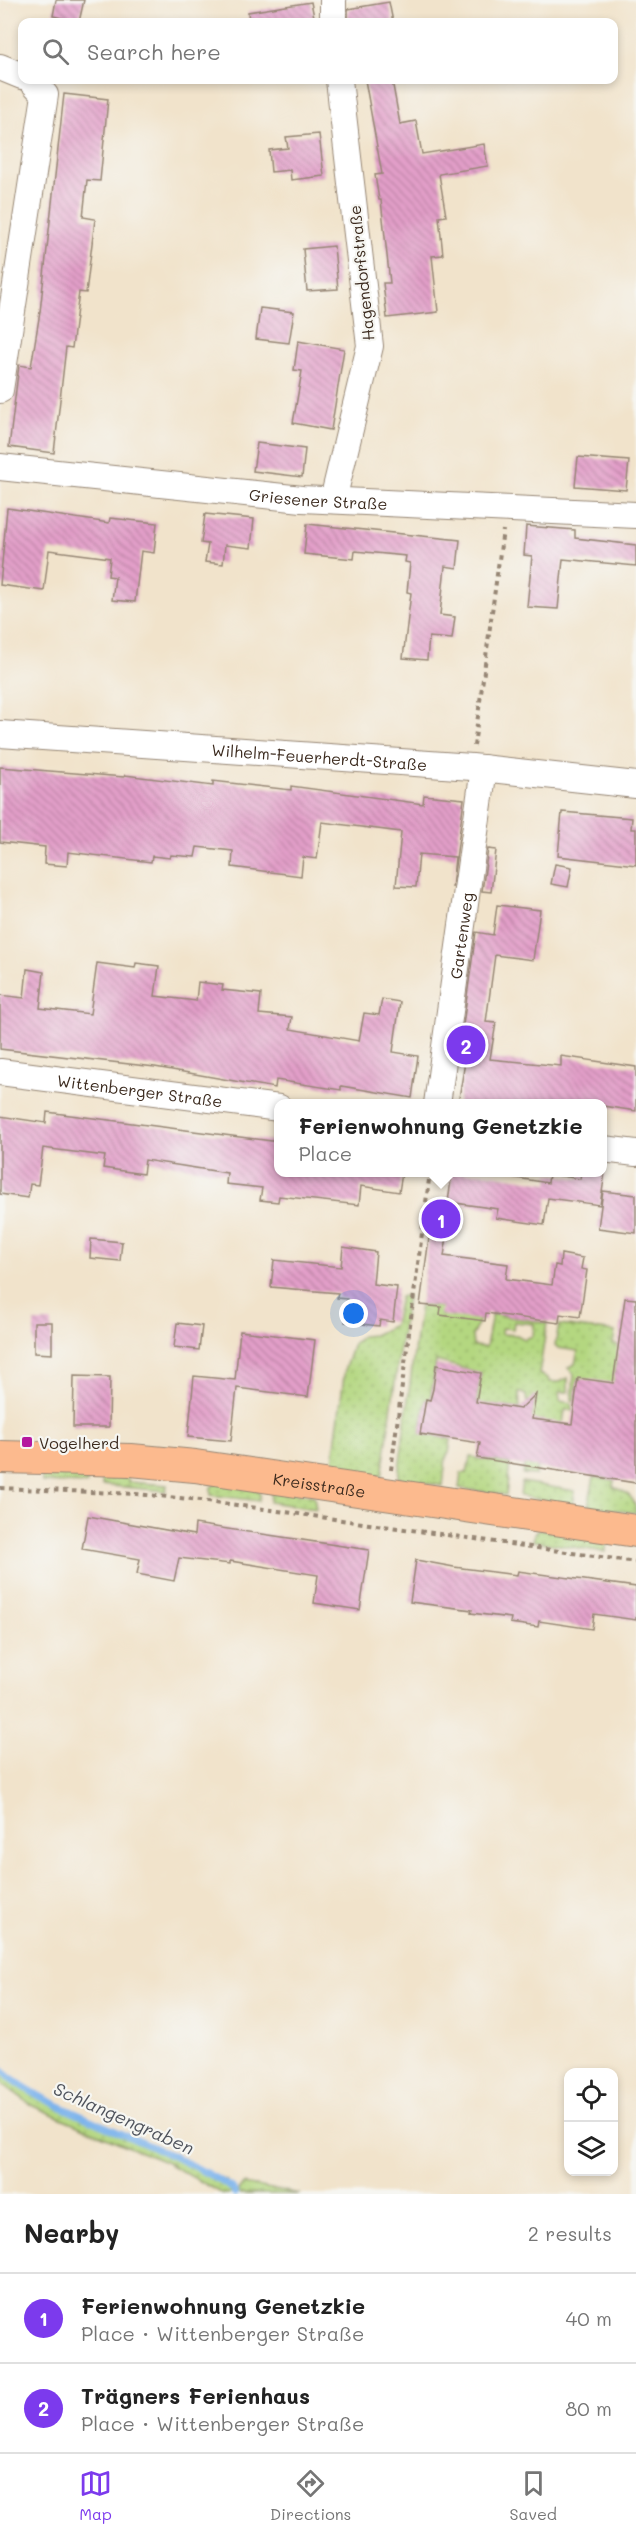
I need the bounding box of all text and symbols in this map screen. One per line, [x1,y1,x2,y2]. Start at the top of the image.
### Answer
search box [18,18,618,84]
icon: search [39,35,72,68]
text: Search here [87,37,221,66]
street label: Hagendorfstraße [343,204,379,342]
street label: Griesener Straße [248,483,388,514]
street label: Wilhelm-Feuerherdt-Straße [211,738,428,774]
street label: Gartenweg [444,891,477,980]
pin: 2 [446,1022,486,1068]
street label: Wittenberger Straße [56,1069,224,1111]
popup [274,1099,607,1177]
text: Ferienwohnung Genetzkie [298,1111,583,1140]
text: Place [298,1140,352,1166]
pin: 1 [422,1196,460,1242]
your location [339,1299,368,1328]
place label: Vogelherd [39,1432,119,1453]
marker: Vogelherd [20,1435,34,1449]
street label: Kreisstraße [272,1467,367,1502]
map controls [564,2068,618,2176]
button: locate [564,2068,618,2122]
water label: Schlangengraben [50,2076,198,2160]
button: layers [564,2122,618,2176]
text: Nearby [24,2216,119,2250]
text: 2 results [528,2220,612,2246]
text: Ferienwohnung Genetzkie [81,2291,365,2320]
text: 1 [39,2305,48,2331]
text: 40 m [566,2305,612,2331]
text: Place · Wittenberger Straße [81,2320,364,2346]
text: Trägners Ferienhaus [81,2381,310,2410]
text: 2 [38,2395,49,2421]
text: 80 m [565,2395,612,2421]
text: Place · Wittenberger Straße [81,2410,364,2436]
tab: Map [79,2467,112,2524]
tab: Directions [270,2467,351,2524]
tab: Saved [509,2467,557,2524]

